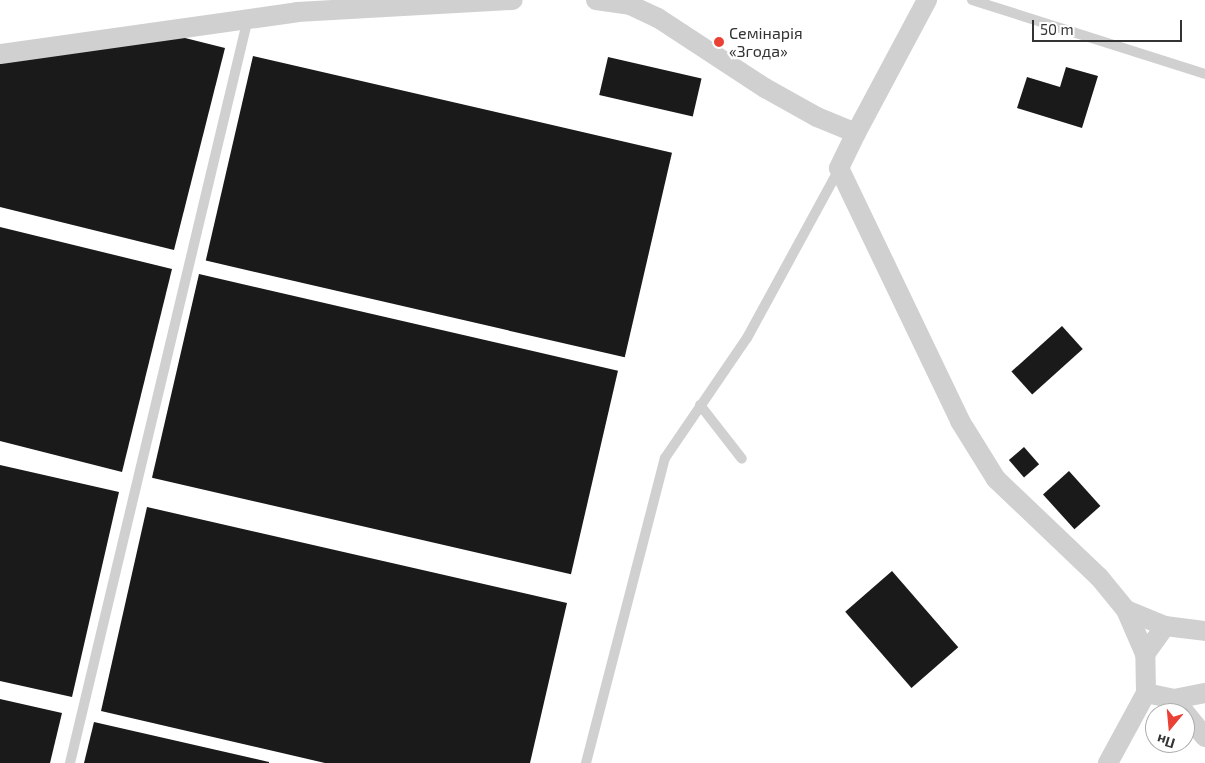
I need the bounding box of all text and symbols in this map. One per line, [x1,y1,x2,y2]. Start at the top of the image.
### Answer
scale bar [1035,10,1185,42]
text: 50 m [1040,20,1074,38]
place label: Семінарія «Згода» [729,23,803,61]
marker: Семінарія «Згода» [713,36,725,48]
north arrow [1145,703,1195,753]
text: Пн [1155,731,1177,753]

